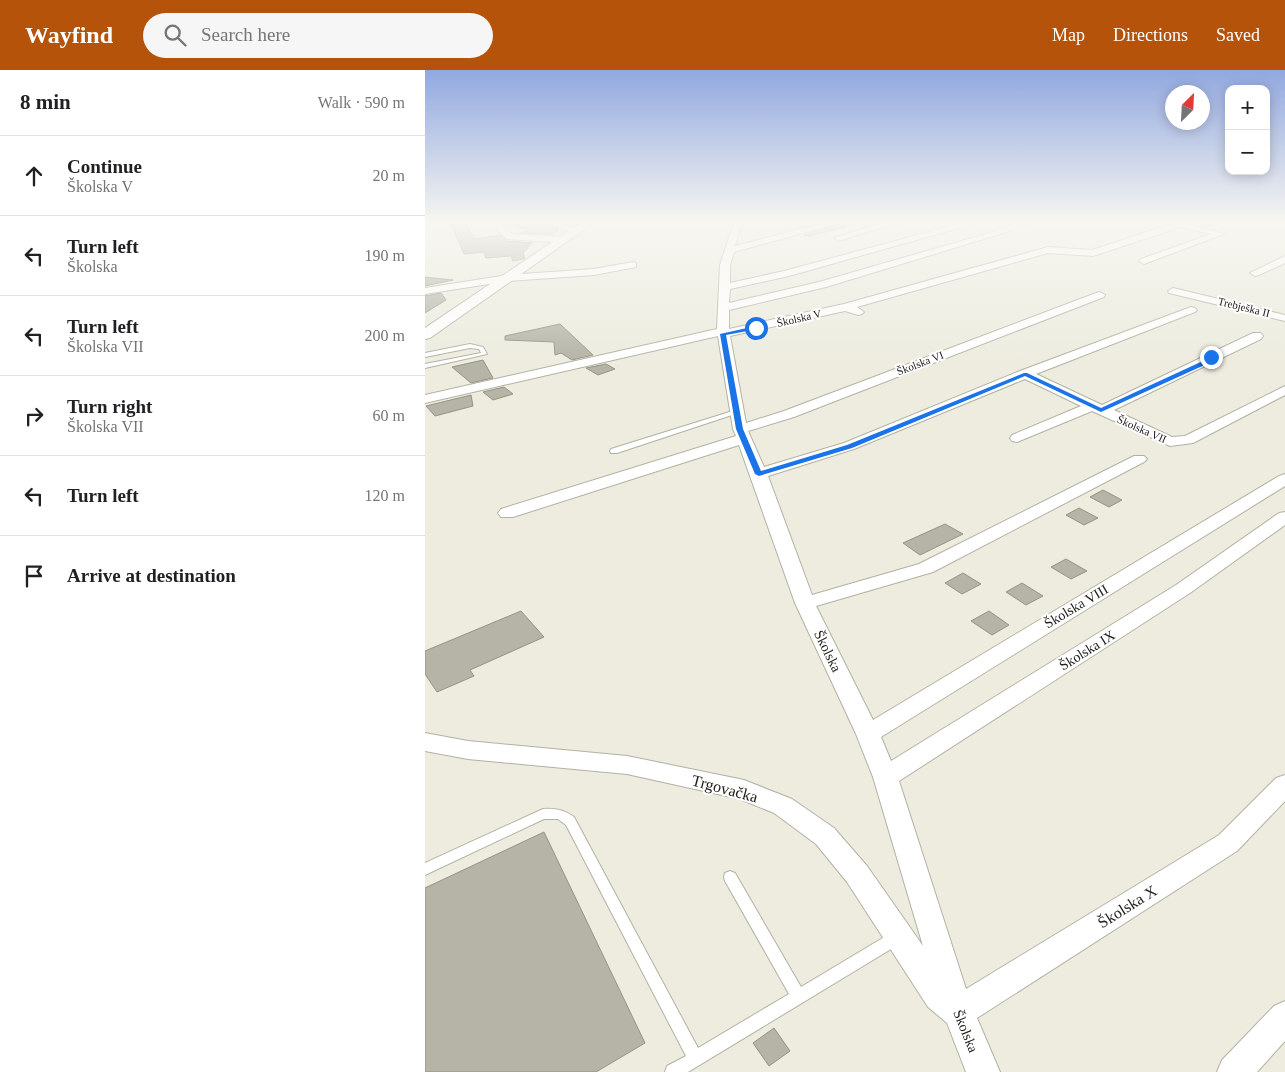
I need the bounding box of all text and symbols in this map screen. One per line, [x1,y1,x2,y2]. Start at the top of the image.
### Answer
search box [143,13,493,58]
icon: search [161,21,189,49]
text: Wayfind [25,22,113,48]
text: Search here [201,24,290,45]
text: Map [1052,25,1085,45]
text: Directions [1113,25,1188,45]
text: Saved [1216,25,1260,45]
north arrow [1165,85,1210,130]
map controls [1225,85,1270,175]
button: + [1225,85,1270,130]
text: 8 min [20,90,71,114]
text: Walk · 590 m [318,94,405,111]
button: − [1225,130,1270,175]
text: Continue [67,156,142,177]
icon: ahead [20,162,48,190]
text: 20 m [373,167,405,184]
text: Školska V [67,178,133,195]
text: Turn left [67,236,139,257]
icon: left [20,242,48,270]
text: 190 m [365,247,405,264]
text: Školska [67,258,118,275]
street label: Trebješka II [1217,295,1272,319]
street label: Školska V [776,307,822,329]
text: Turn left [67,316,139,337]
route start [745,317,768,340]
icon: left [20,322,48,350]
text: 200 m [365,327,405,344]
text: Školska VII [67,338,144,355]
route end [1200,346,1223,369]
street label: Školska VI [895,348,945,377]
text: Turn right [67,396,152,417]
icon: right [20,402,48,430]
text: 60 m [373,407,405,424]
street label: Školska VII [1116,413,1169,445]
text: Školska VII [67,418,144,435]
icon: left [20,482,48,510]
text: Turn left [67,485,139,506]
text: 120 m [365,487,405,504]
icon: arrive [20,562,48,590]
text: Arrive at destination [67,565,236,586]
street label: Školska VIII [1041,581,1111,631]
street label: Školska IX [1056,627,1118,673]
street label: Školska [811,628,845,675]
street label: Trgovačka [690,772,760,806]
street label: Školska X [1094,881,1160,931]
street label: Školska [950,1007,982,1055]

